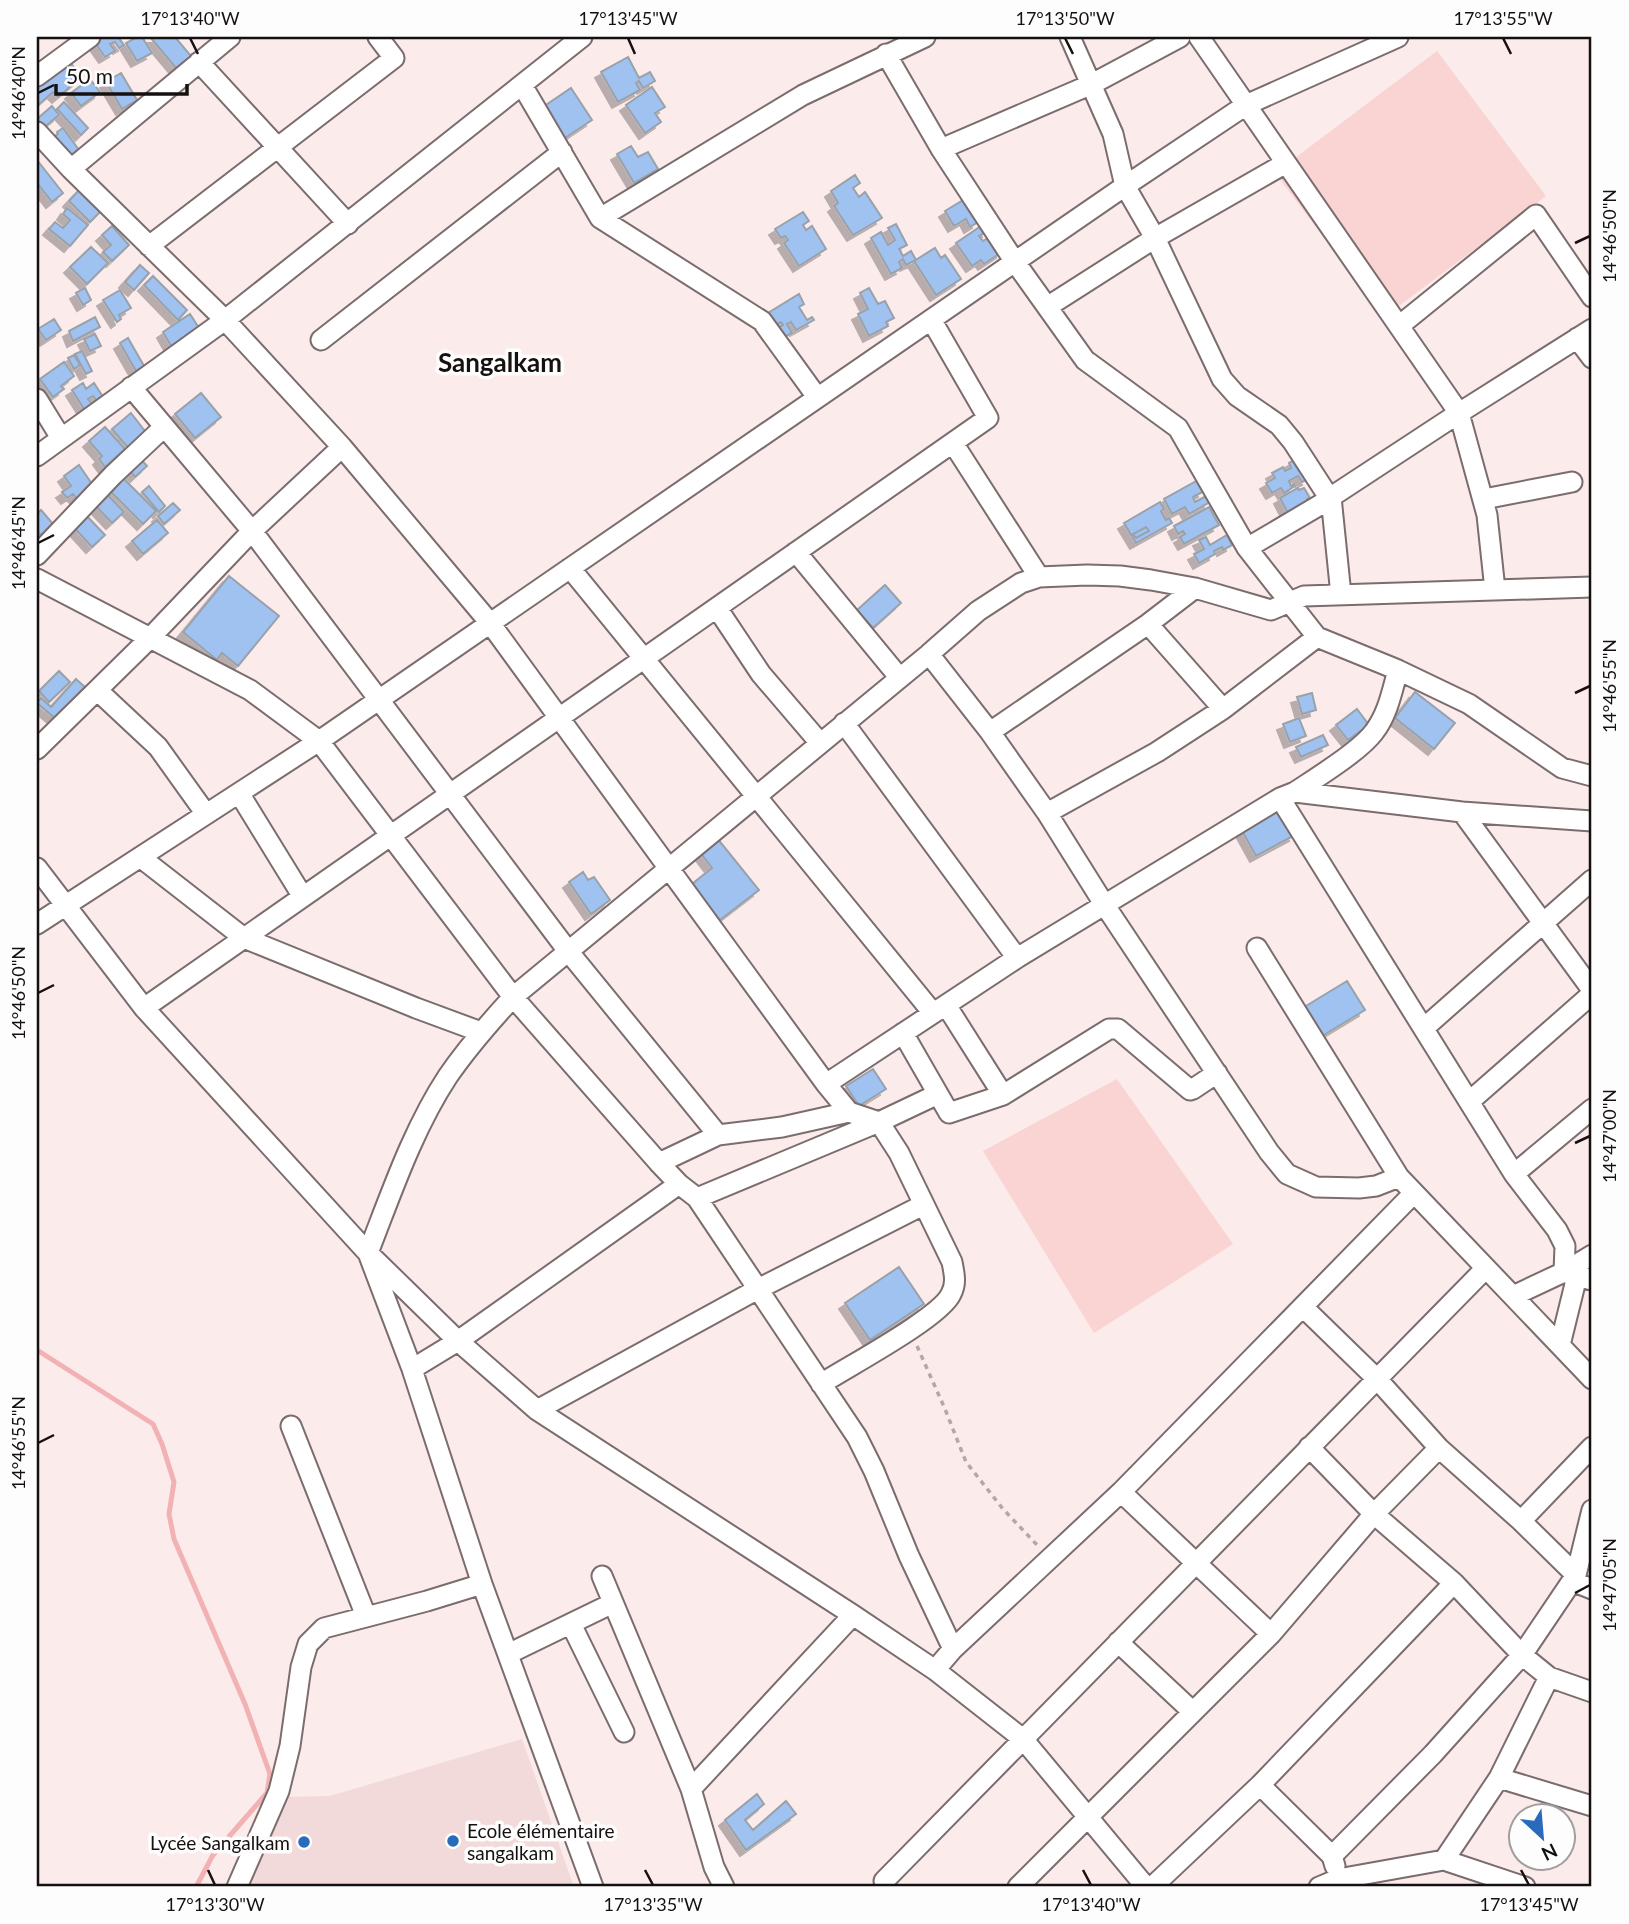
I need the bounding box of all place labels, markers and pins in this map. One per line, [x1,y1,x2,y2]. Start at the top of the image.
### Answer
place label: Ecole élémentaire sangalkam [467,1819,615,1864]
place label: Lycée Sangalkam [150,1831,290,1854]
marker: Ecole élémentaire sangalkam [445,1833,461,1849]
marker: Lycée Sangalkam [296,1834,312,1850]

